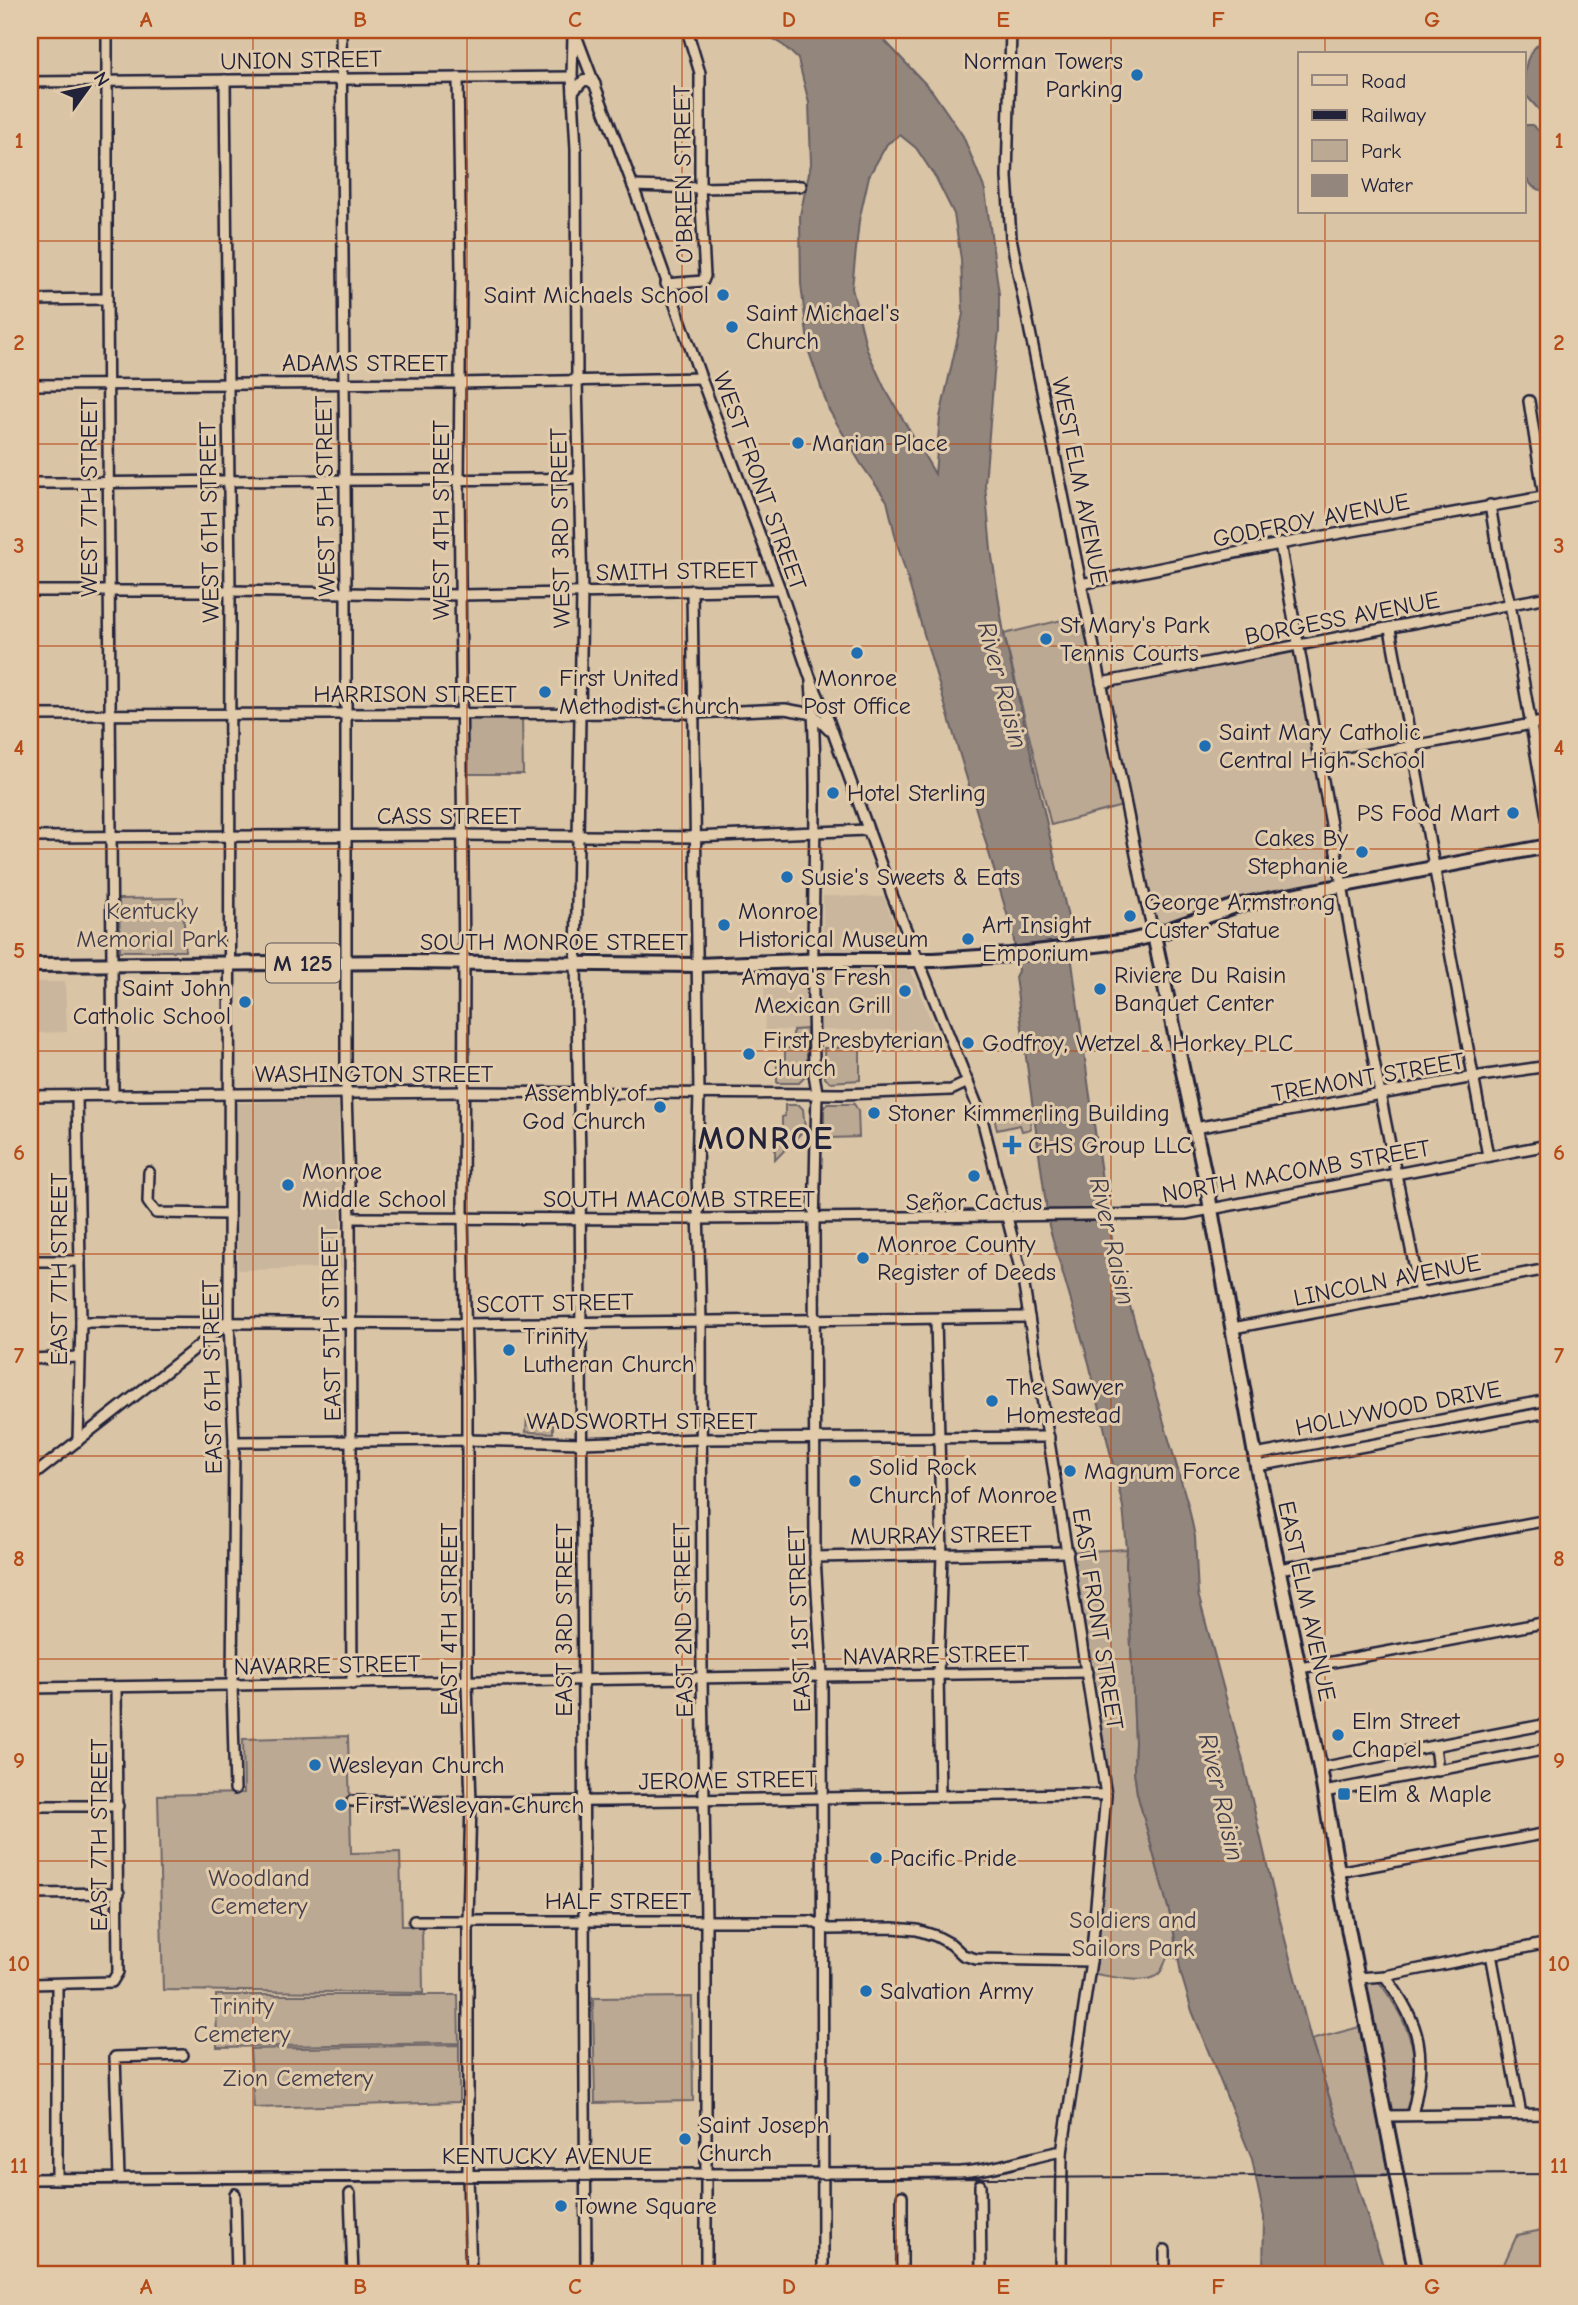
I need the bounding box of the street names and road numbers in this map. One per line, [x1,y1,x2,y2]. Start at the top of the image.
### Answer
street label: UNION STREET [220,45,383,75]
street label: O'BRIEN STREET [667,84,699,264]
street label: ADAMS STREET [282,349,448,377]
street label: WEST FRONT STREET [707,368,813,595]
street label: WEST ELM AVENUE [1046,375,1114,587]
street label: WEST 5TH STREET [309,395,341,597]
street label: WEST 7TH STREET [75,397,103,597]
street label: WEST 4TH STREET [427,419,455,620]
street label: WEST 6TH STREET [193,421,225,623]
street label: WEST 3RD STREET [544,427,576,628]
street label: GODFROY AVENUE [1210,487,1412,553]
street label: SMITH STREET [596,556,759,586]
street label: BORGESS AVENUE [1242,585,1442,651]
street label: HARRISON STREET [313,680,517,708]
street label: CASS STREET [377,802,522,830]
street label: SOUTH MONROE STREET [420,928,689,956]
road number: M 125 [266,944,340,982]
street label: TREMONT STREET [1270,1046,1467,1108]
street label: WASHINGTON STREET [255,1060,494,1088]
street label: NORTH MACOMB STREET [1160,1134,1433,1208]
street label: EAST 7TH STREET [45,1172,73,1366]
street label: SOUTH MACOMB STREET [543,1185,815,1213]
street label: EAST 5TH STREET [315,1226,347,1422]
street label: LINCOLN AVENUE [1291,1248,1483,1312]
street label: EAST 6TH STREET [196,1279,228,1475]
street label: SCOTT STREET [476,1288,634,1318]
street label: HOLLYWOOD DRIVE [1293,1374,1503,1442]
street label: WADSWORTH STREET [527,1407,758,1435]
street label: EAST ELM AVENUE [1272,1498,1342,1704]
street label: EAST FRONT STREET [1067,1506,1129,1732]
street label: MURRAY STREET [850,1519,1032,1551]
street label: EAST 4TH STREET [435,1522,463,1716]
street label: EAST 2ND STREET [667,1522,699,1718]
street label: EAST 3RD STREET [550,1523,578,1717]
street label: EAST 1ST STREET [782,1525,816,1713]
street label: NAVARRE STREET [842,1639,1030,1671]
street label: NAVARRE STREET [233,1649,421,1681]
street label: EAST 7TH STREET [85,1738,113,1932]
street label: JEROME STREET [638,1764,818,1796]
street label: HALF STREET [545,1887,692,1915]
street label: KENTUCKY AVENUE [442,2142,652,2170]

